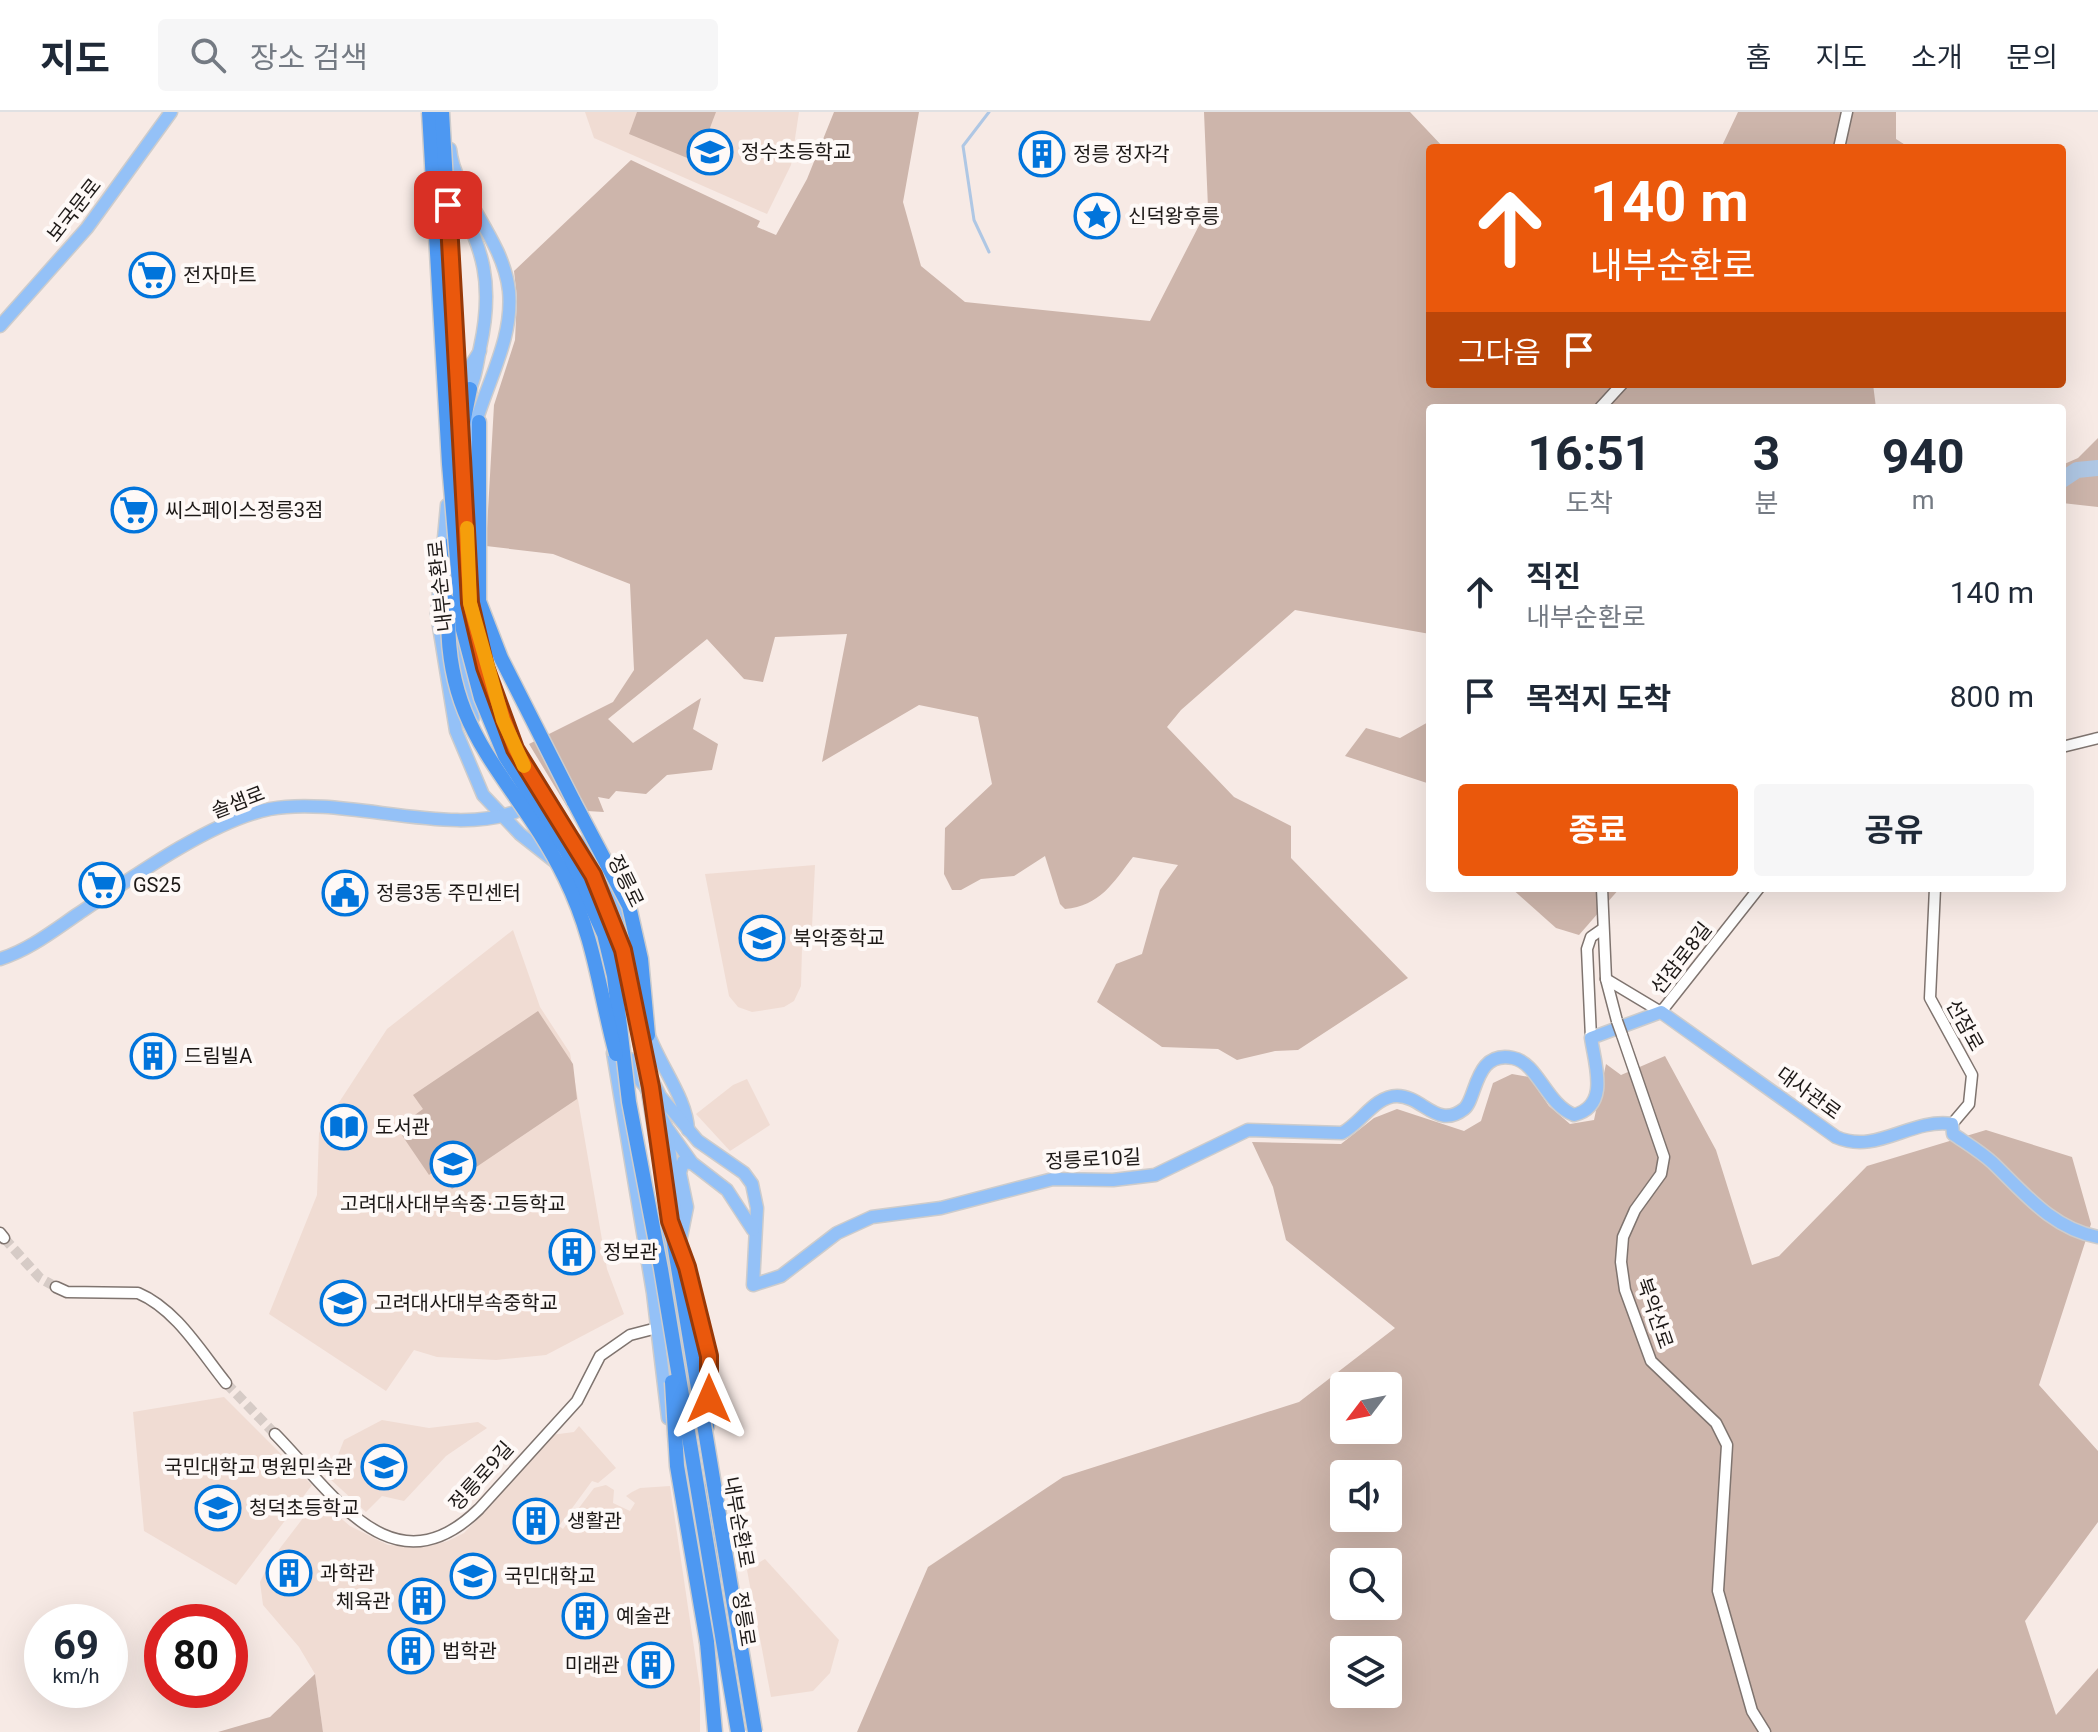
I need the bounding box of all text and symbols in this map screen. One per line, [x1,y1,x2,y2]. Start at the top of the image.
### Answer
search box [158,19,718,91]
icon: search [186,33,230,77]
text: 지도 [40,37,110,81]
text: 장소 검색 [250,40,368,75]
text: 홈 [1746,41,1771,74]
text: 지도 [1815,41,1867,74]
text: 소개 [1911,41,1962,74]
text: 문의 [2006,41,2058,74]
school or university icon: 정수초등학교 [686,128,734,176]
building icon: 정릉 정자각 [1018,130,1066,178]
place label: 정수초등학교 [741,140,851,164]
place label: 정릉 정자각 [1073,142,1170,166]
text: 140 m [1590,169,1749,235]
pin [414,171,482,239]
street label: 보국문로 [42,174,106,246]
icon: ahead [1458,176,1562,280]
icon: arrive [426,183,470,227]
place icon: 신덕왕후릉 [1073,192,1121,240]
place label: 신덕왕후릉 [1128,204,1220,228]
text: 내부순환로 [1590,245,1756,287]
supermarket icon: 전자마트 [128,251,176,299]
place label: 전자마트 [183,263,257,287]
icon: arrive [1557,328,1601,372]
text: 그다음 [1458,335,1541,370]
text: 16:51 [1528,425,1651,482]
text: 3 [1753,425,1780,482]
text: 940 [1882,428,1964,485]
text: m [1912,485,1935,515]
supermarket icon: 씨스페이스정릉3점 [110,486,158,534]
text: 도착 [1565,488,1613,518]
text: 분 [1755,488,1778,518]
place label: 씨스페이스정릉3점 [165,498,323,522]
street label: 내부순환로 [423,539,457,633]
text: 직진 [1526,559,1581,594]
icon: ahead [1458,570,1502,614]
text: 140 m [1950,575,2034,610]
text: 내부순환로 [1526,602,1646,632]
icon: arrive [1458,674,1502,718]
text: 800 m [1950,679,2034,714]
text: 목적지 도착 [1526,681,1671,716]
street label: 솔샘로 [208,781,268,823]
button: 종료 [1458,784,1738,876]
button: 공유 [1754,784,2034,876]
street label: 정릉로 [603,851,649,911]
supermarket icon: GS25 [78,861,126,909]
public building icon: 정릉3동 주민센터 [321,869,369,917]
place label: GS25 [133,873,181,897]
place label: 정릉3동 주민센터 [376,881,521,905]
school or university icon: 북악중학교 [738,914,786,962]
street label: 선잠로8길 [1645,917,1717,999]
place label: 북악중학교 [793,926,885,950]
street label: 선잠로 [1941,995,1989,1055]
building icon: 드림빌A [129,1032,177,1080]
place label: 드림빌A [184,1044,252,1068]
street label: 대사관로 [1772,1062,1846,1124]
library icon: 도서관 [320,1103,368,1151]
place label: 도서관 [375,1115,430,1139]
school or university icon: 고려대사대부속중·고등학교 [429,1140,477,1188]
street label: 정릉로10길 [1044,1145,1142,1173]
place label: 고려대사대부속중·고등학교 [340,1192,566,1216]
building icon: 정보관 [548,1228,596,1276]
place label: 정보관 [603,1240,658,1264]
street label: 북악산로 [1632,1274,1678,1352]
school or university icon: 고려대사대부속중학교 [319,1279,367,1327]
place label: 고려대사대부속중학교 [374,1291,558,1315]
position arrow [667,1357,751,1441]
north arrow [1330,1372,1402,1444]
map controls [1330,1372,1402,1708]
street label: 정릉로9길 [444,1436,518,1516]
school or university icon: 국민대학교 명원민속관 [360,1443,408,1491]
place label: 국민대학교 명원민속관 [164,1455,353,1479]
button: sound [1330,1460,1402,1532]
street label: 내부순환로 [719,1475,759,1569]
school or university icon: 청덕초등학교 [194,1484,242,1532]
place label: 청덕초등학교 [249,1496,359,1520]
building icon: 생활관 [512,1497,560,1545]
place label: 생활관 [567,1509,622,1533]
button: search [1330,1548,1402,1620]
building icon: 과학관 [265,1549,313,1597]
school or university icon: 국민대학교 [449,1552,497,1600]
place label: 과학관 [320,1561,375,1585]
place label: 국민대학교 [504,1564,596,1588]
building icon: 체육관 [398,1577,446,1625]
place label: 체육관 [336,1589,391,1613]
street label: 정릉로 [728,1590,760,1648]
building icon: 예술관 [561,1592,609,1640]
speed limit sign: 80 [144,1604,248,1708]
place label: 예술관 [616,1604,671,1628]
text: 69 [53,1622,99,1669]
building icon: 법학관 [387,1627,435,1675]
button: layers [1330,1636,1402,1708]
place label: 법학관 [442,1639,497,1663]
building icon: 미래관 [627,1641,675,1689]
place label: 미래관 [565,1653,620,1677]
text: km/h [53,1664,99,1688]

